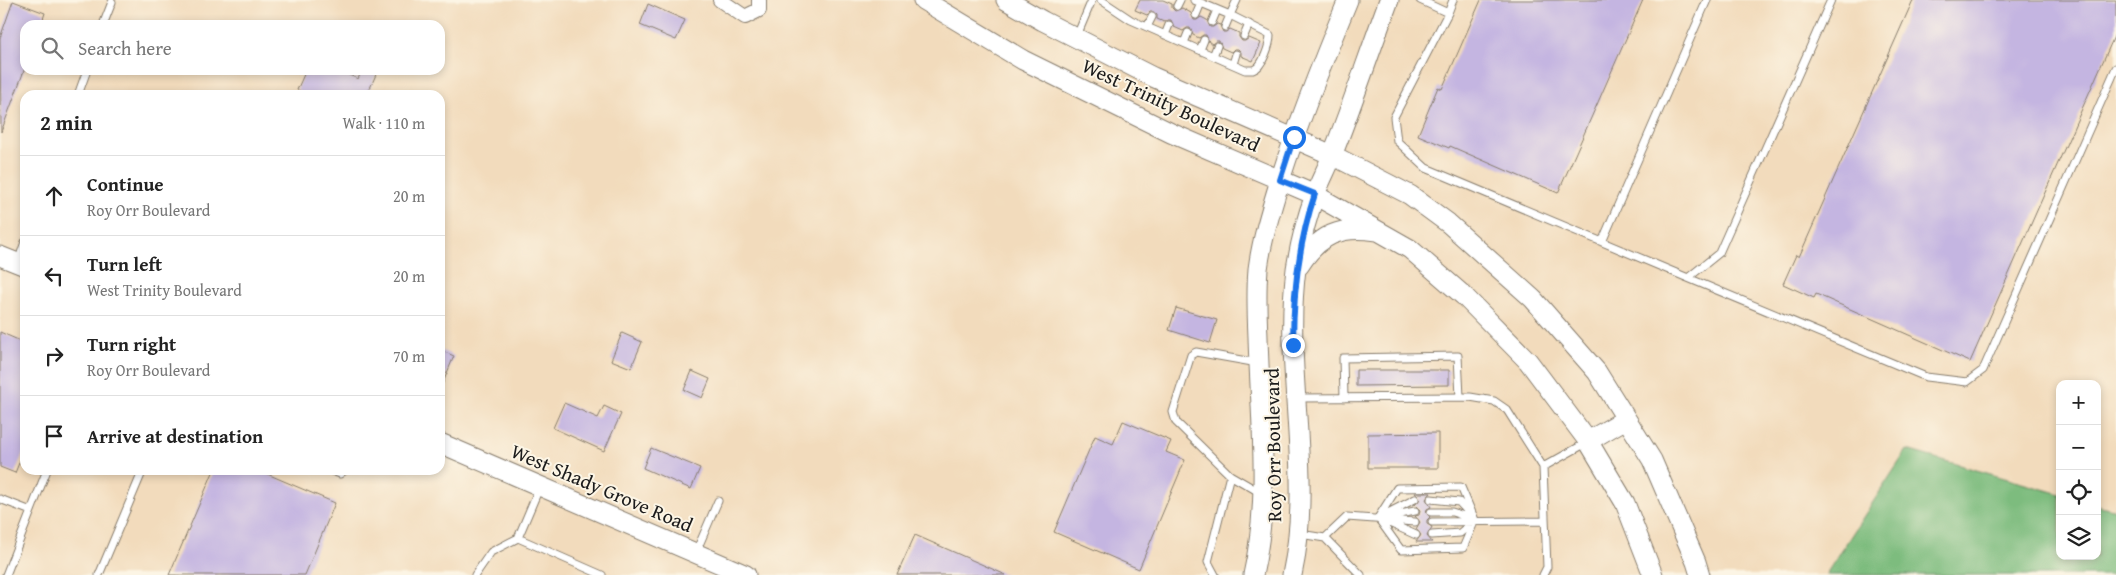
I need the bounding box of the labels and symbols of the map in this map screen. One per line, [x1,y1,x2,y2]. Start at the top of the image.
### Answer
street label: West Trinity Boulevard [1077,51,1265,159]
route start [1283,126,1306,149]
route end [1282,334,1305,357]
street label: Roy Orr Boulevard [1257,367,1288,522]
street label: West Shady Grove Road [507,436,698,539]

